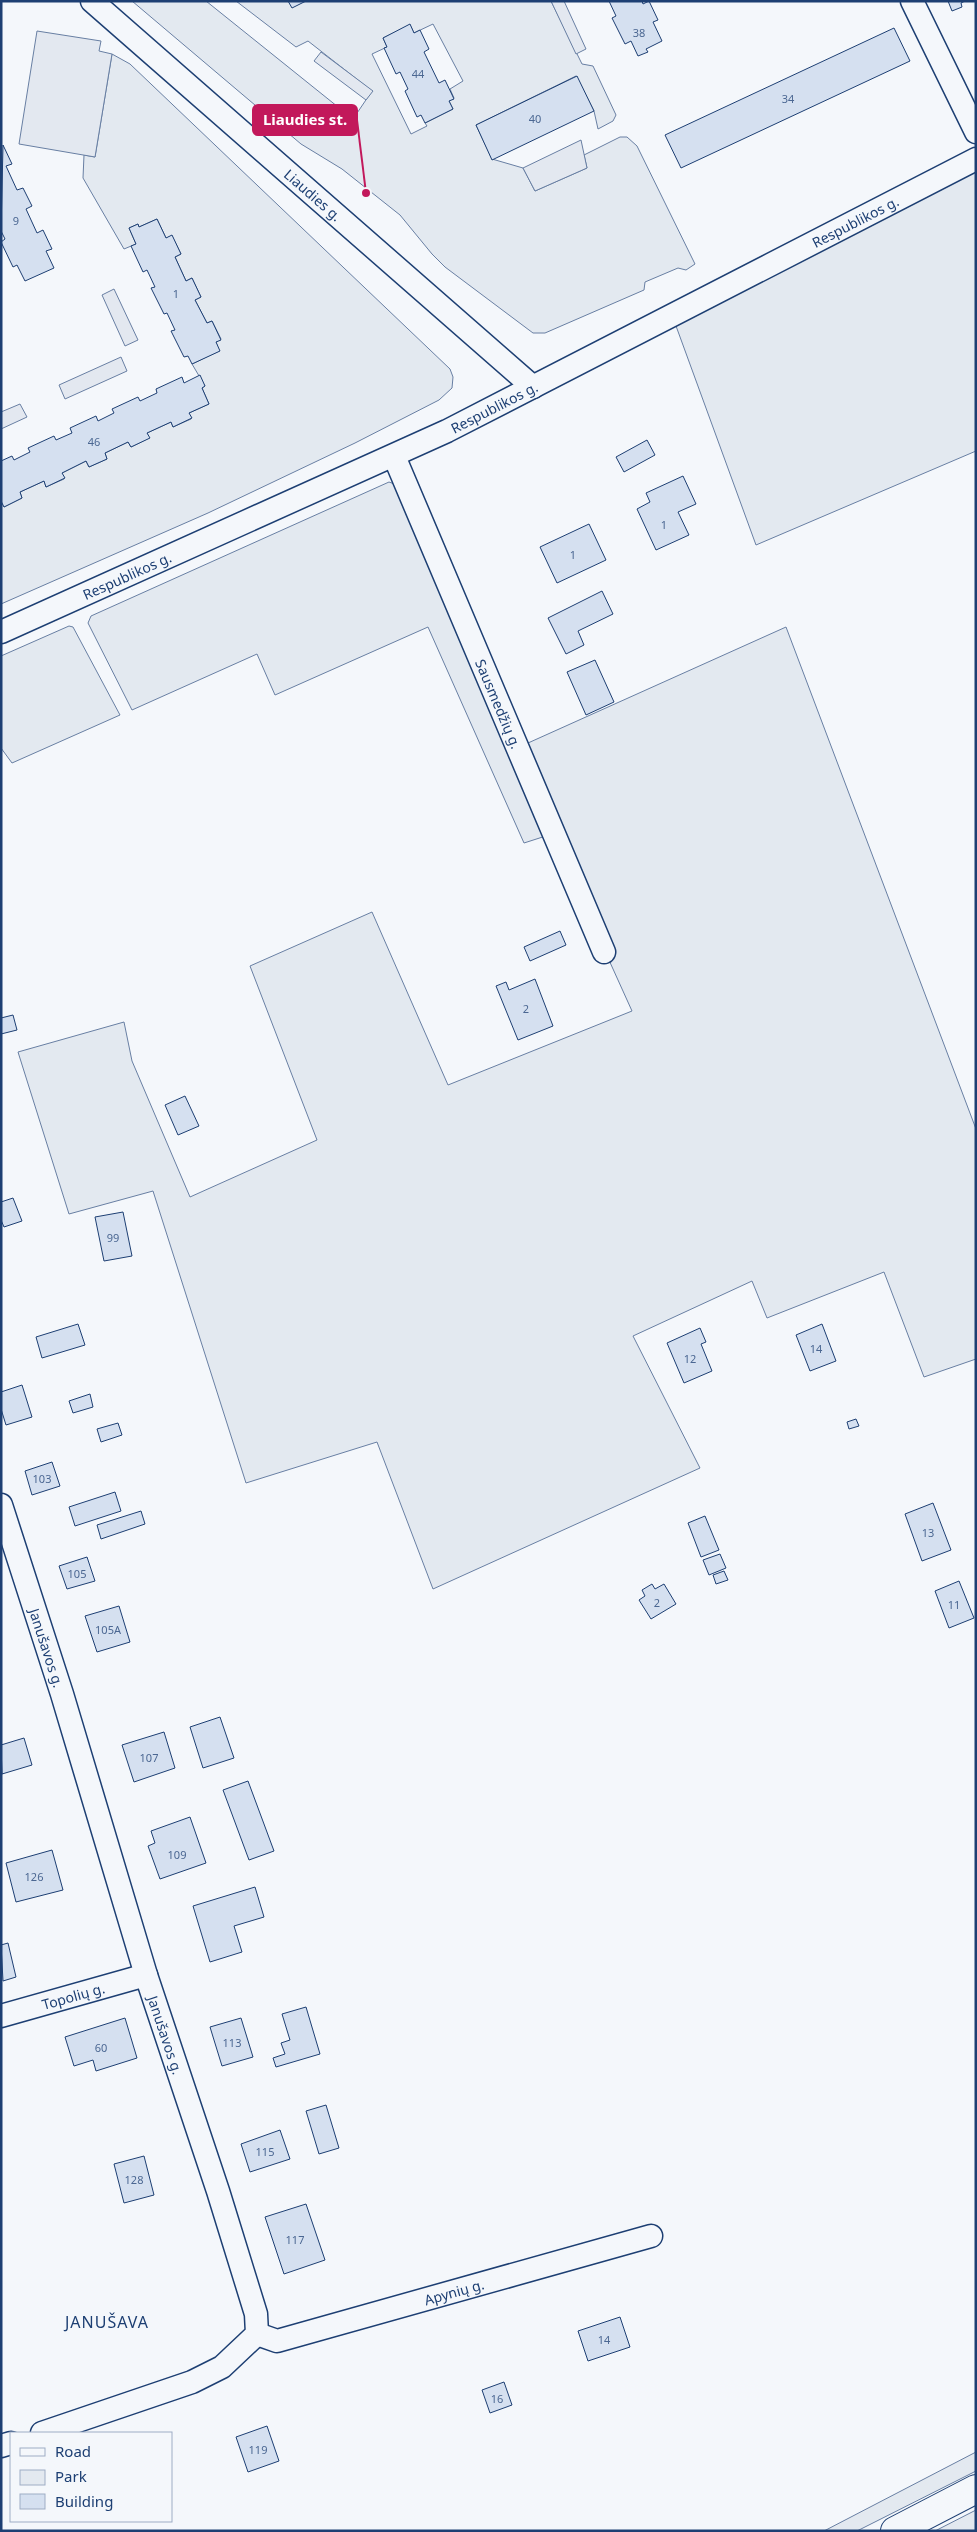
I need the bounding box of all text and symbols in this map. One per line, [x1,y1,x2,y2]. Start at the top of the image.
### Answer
house number: 38 [633,25,645,40]
house number: 44 [412,66,425,81]
house number: 34 [782,91,795,106]
callout: Liaudies st. [253,105,357,135]
text: Liaudies st. [263,109,347,129]
house number: 40 [529,111,541,126]
street label: Liaudies g. [280,164,346,225]
street label: Respublikos g. [808,191,902,251]
house number: 9 [13,213,19,228]
house number: 1 [173,286,179,301]
street label: Respublikos g. [447,377,541,437]
house number: 46 [88,434,100,449]
house number: 1 [661,517,667,532]
street label: Respublikos g. [80,547,174,604]
house number: 1 [570,547,576,562]
street label: Sausmedžių g. [472,656,526,751]
house number: 2 [523,1001,529,1016]
house number: 99 [107,1230,119,1245]
house number: 14 [810,1341,823,1356]
house number: 12 [684,1351,696,1366]
house number: 103 [33,1471,51,1486]
house number: 13 [922,1525,934,1540]
house number: 105 [68,1566,86,1581]
house number: 2 [654,1595,660,1610]
house number: 11 [948,1597,960,1612]
street label: Janušavos g. [25,1604,69,1690]
house number: 105A [95,1622,122,1637]
house number: 107 [140,1750,158,1765]
house number: 109 [168,1847,186,1862]
house number: 126 [25,1869,43,1884]
street label: Topolių g. [40,1978,107,2013]
street label: Janušavos g. [143,1991,188,2077]
house number: 113 [223,2035,241,2050]
house number: 60 [95,2040,107,2055]
house number: 115 [256,2144,274,2159]
house number: 128 [125,2172,143,2187]
house number: 117 [286,2232,304,2247]
street label: Apynių g. [422,2274,486,2309]
district label: JANUŠAVA [63,2311,149,2333]
house number: 14 [598,2332,611,2347]
house number: 16 [491,2391,503,2406]
legend [10,2432,172,2522]
text: Road [55,2441,91,2461]
house number: 119 [249,2442,267,2457]
text: Park [55,2466,87,2486]
text: Building [55,2491,113,2511]

